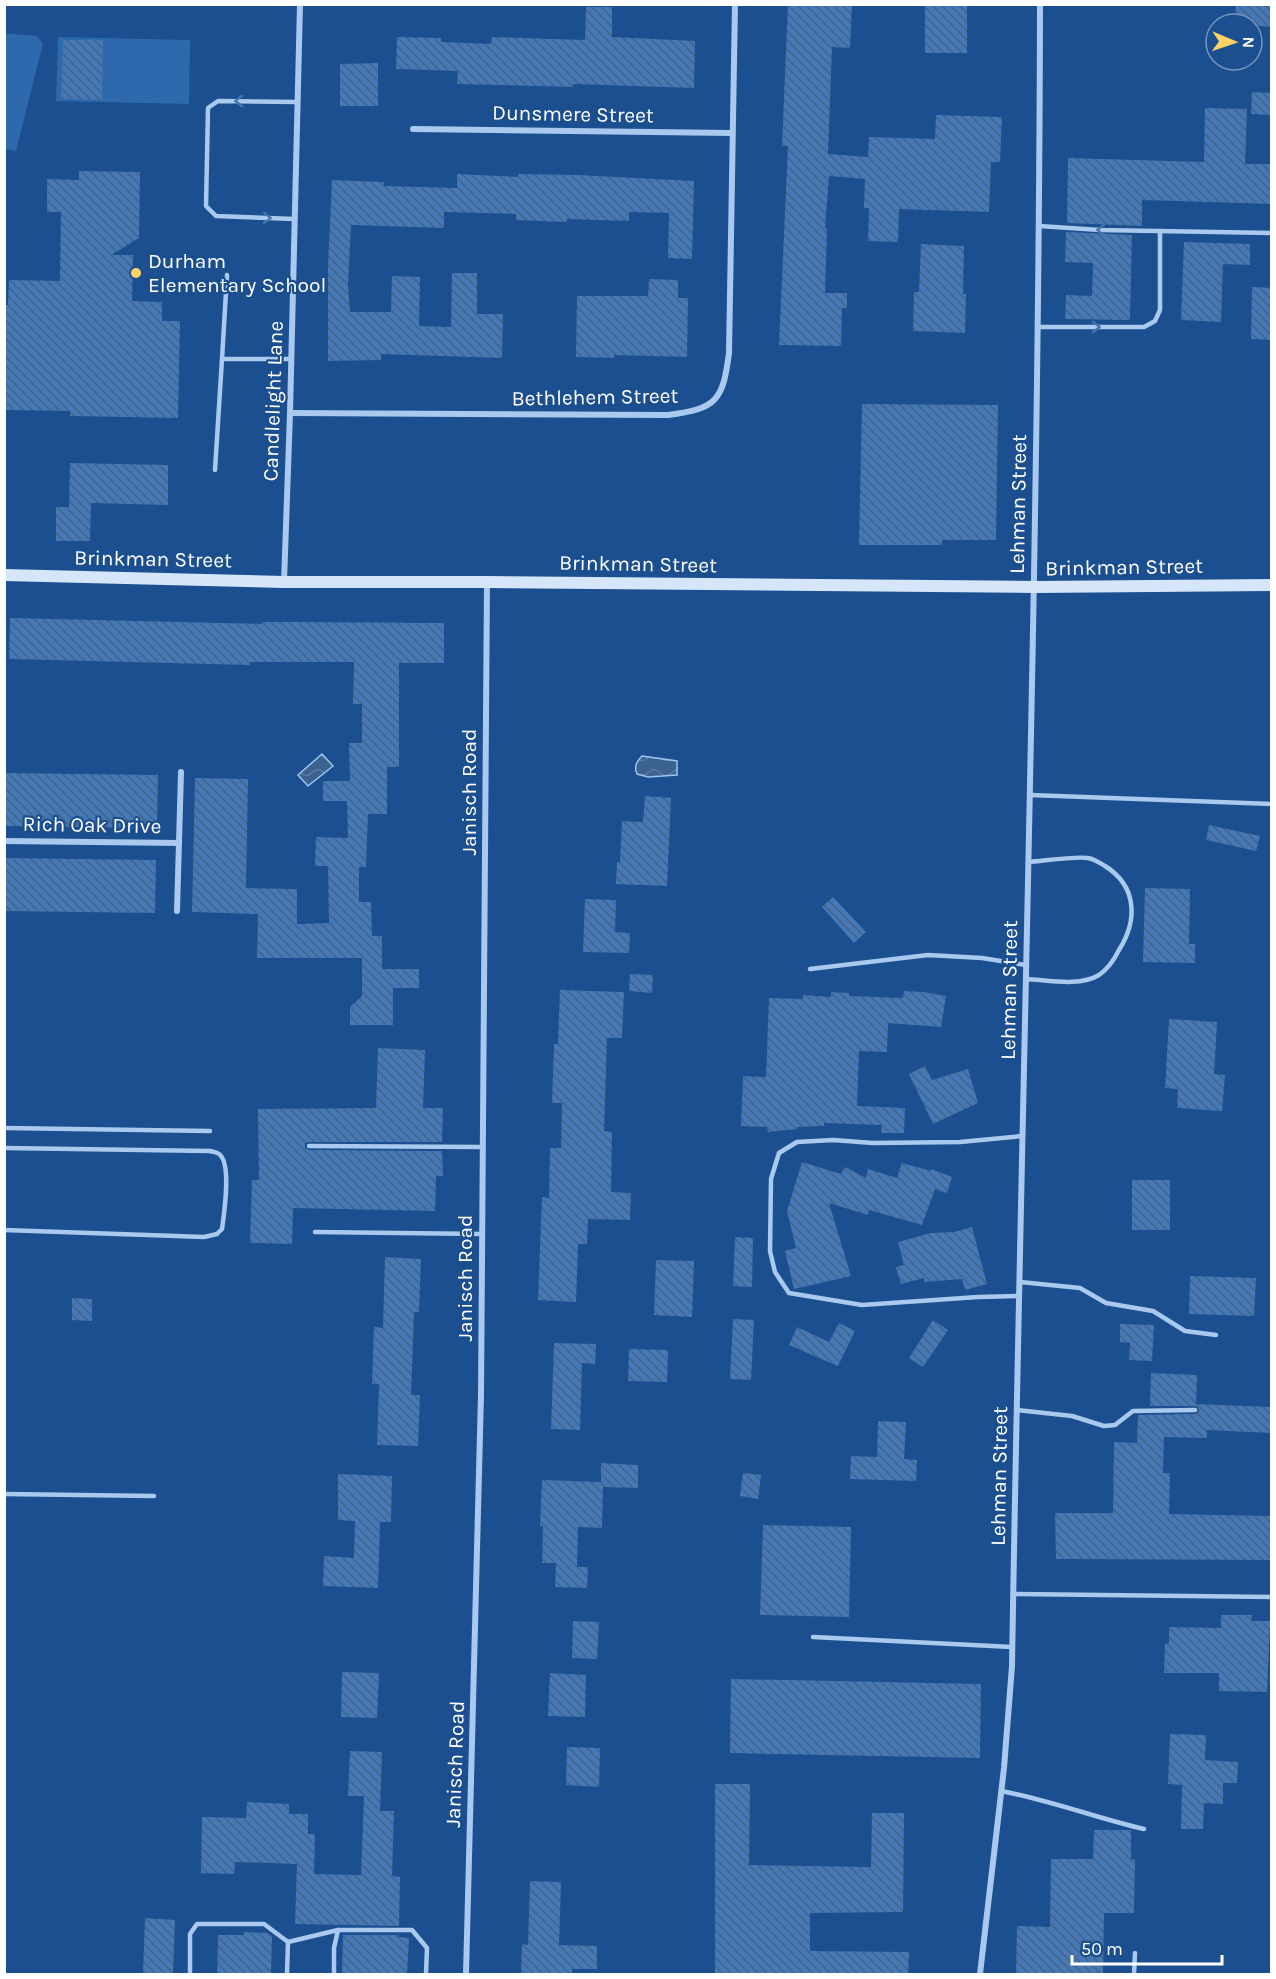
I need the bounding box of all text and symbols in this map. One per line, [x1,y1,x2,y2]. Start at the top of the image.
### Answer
north arrow [1204,12,1264,72]
text: N [1239,36,1258,49]
one-way arrow [234,95,243,107]
street label: Dunsmere Street [492,101,654,127]
one-way arrow [262,211,271,224]
one-way arrow [1097,223,1106,236]
place label: Durham Elementary School [148,249,326,297]
marker: Durham Elementary School [129,266,143,280]
street label: Candlelight Lane [258,320,288,482]
one-way arrow [1091,321,1100,333]
street label: Bethlehem Street [511,384,679,410]
street label: Lehman Street [1005,434,1031,574]
street label: Brinkman Street [74,546,232,572]
street label: Brinkman Street [559,551,717,577]
street label: Brinkman Street [1045,554,1203,580]
street label: Janisch Road [457,729,481,855]
street label: Rich Oak Drive [22,812,162,838]
street label: Lehman Street [996,920,1022,1060]
street label: Janisch Road [453,1215,477,1341]
street label: Lehman Street [986,1406,1012,1546]
street label: Janisch Road [441,1700,469,1828]
scale bar [1072,1928,1222,1966]
text: 50 m [1081,1938,1123,1960]

